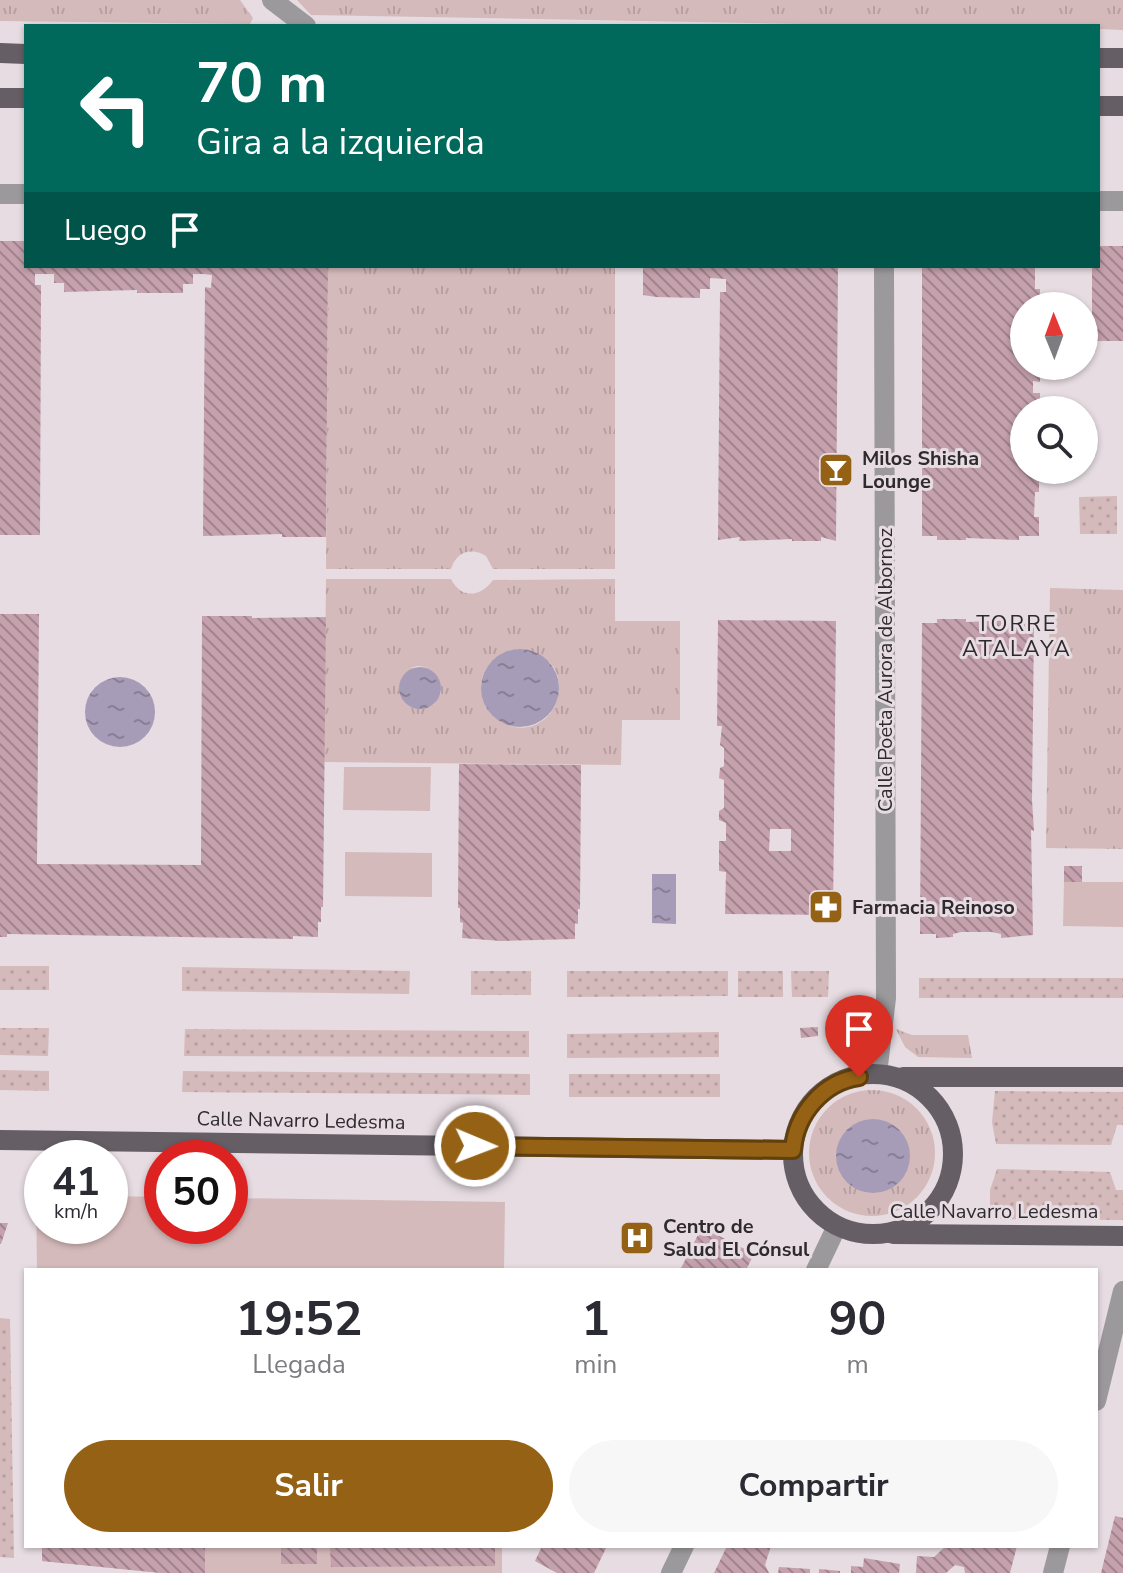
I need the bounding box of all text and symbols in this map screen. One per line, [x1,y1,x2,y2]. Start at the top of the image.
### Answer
text: 70 m [196,45,327,122]
icon: left [64,56,168,160]
text: Gira a la izquierda [196,118,485,167]
icon: arrive [163,208,207,252]
text: Luego [64,210,147,251]
north arrow [1010,292,1098,380]
map controls [1010,292,1098,484]
button: search [1010,396,1098,484]
place label: Milos Shisha Lounge [862,445,979,495]
bar icon: Milos Shisha Lounge [817,451,855,489]
street label: Calle Poeta Aurora de Albornoz [872,528,899,812]
district label: TORRE ATALAYA [962,609,1072,664]
pharmacy icon: Farmacia Reinoso [807,888,845,926]
place label: Farmacia Reinoso [852,894,1015,921]
pin [825,995,893,1077]
icon: arrive [837,1007,881,1051]
position arrow [433,1104,517,1188]
street label: Calle Navarro Ledesma [196,1105,406,1136]
speed limit sign: 50 [144,1140,248,1244]
text: 41 [52,1155,100,1209]
text: km/h [54,1198,98,1225]
street label: Calle Navarro Ledesma [890,1198,1098,1225]
place label: Centro de Salud El Cónsul [663,1213,810,1263]
hospital icon: Centro de Salud El Cónsul [618,1219,656,1257]
text: 19:52 [236,1286,363,1352]
text: 1 [581,1286,610,1352]
text: 90 [829,1286,886,1352]
text: Llegada [252,1347,346,1382]
text: min [574,1347,617,1382]
text: m [846,1347,869,1382]
button: Salir [64,1440,553,1532]
button: Compartir [569,1440,1058,1532]

